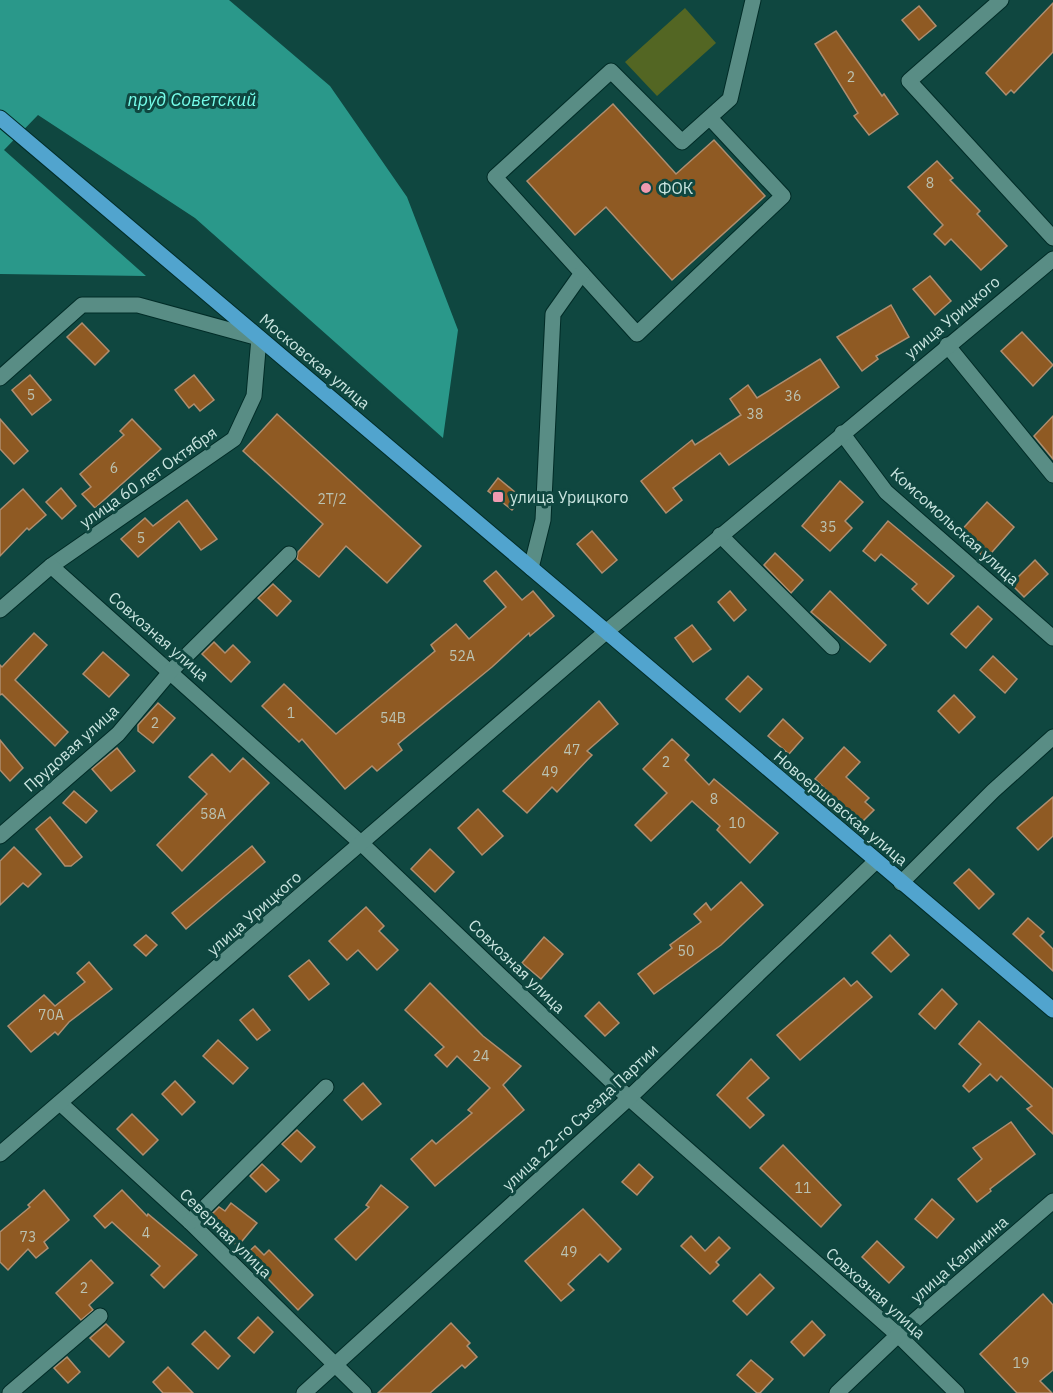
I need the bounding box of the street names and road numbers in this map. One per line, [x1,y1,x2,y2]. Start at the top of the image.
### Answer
street label: улица Урицкого [900,271,1004,363]
street label: Московская улица [256,309,375,413]
street label: улица 60 лет Октября [76,422,220,532]
street label: Комсомольская улица [886,463,1024,589]
street label: Совхозная улица [105,587,214,685]
street label: Прудовая улица [20,700,123,796]
street label: Новоершовская улица [770,746,912,870]
street label: улица Урицкого [203,867,305,959]
street label: Совхозная улица [464,915,570,1018]
street label: улица 22-го Съезда Партии [498,1039,662,1195]
street label: Северная улица [176,1184,277,1282]
street label: улица Калинина [906,1211,1012,1307]
street label: Совхозная улица [822,1243,930,1343]

